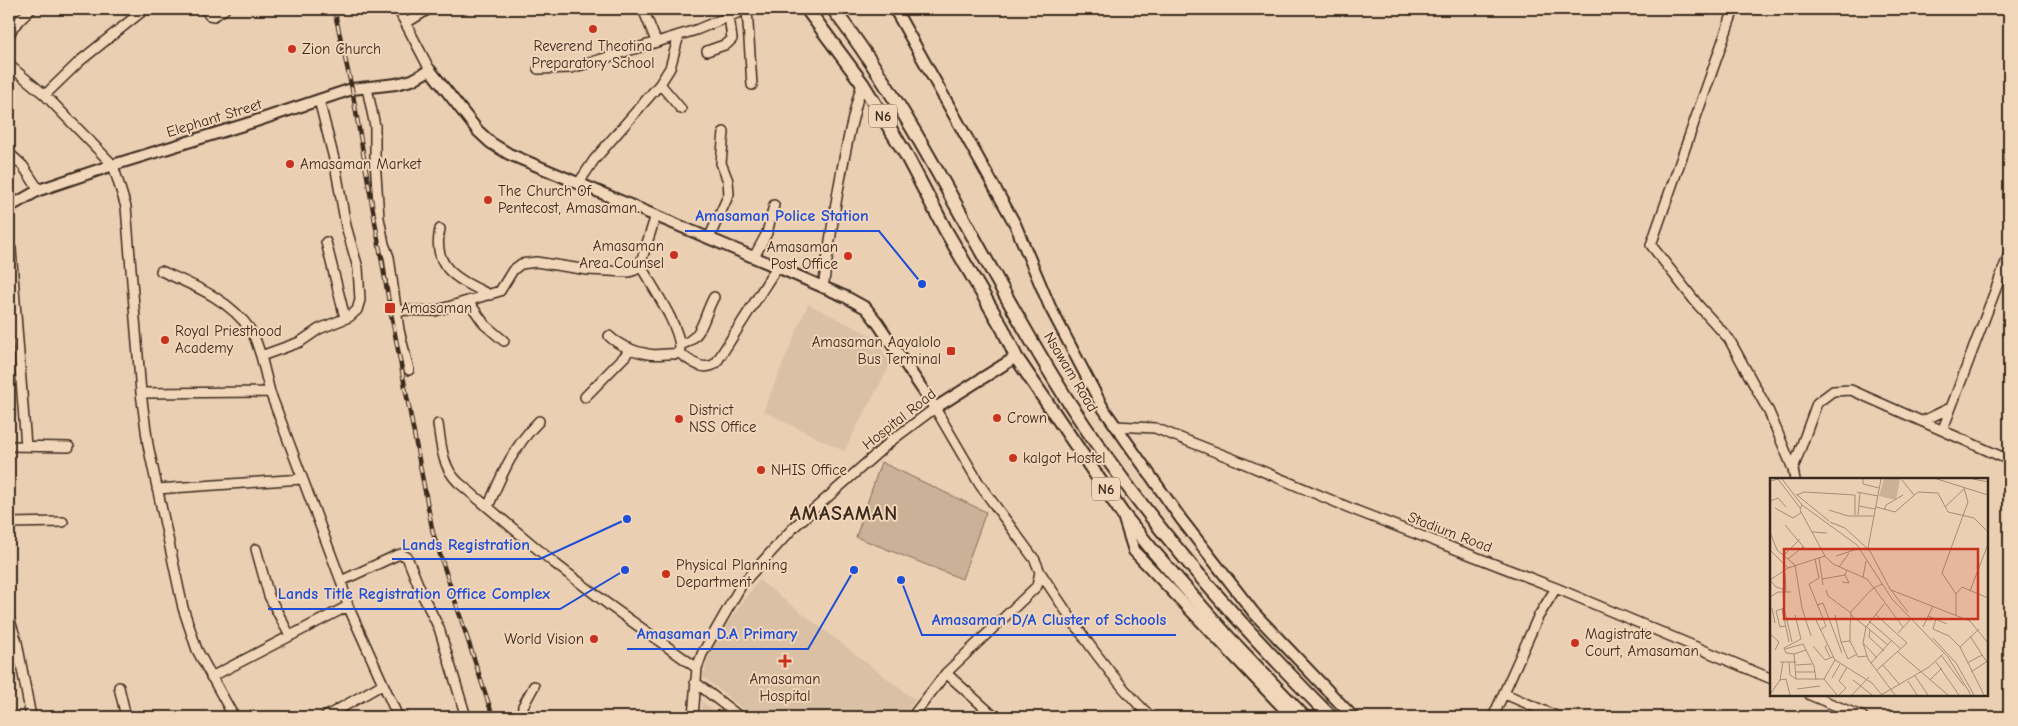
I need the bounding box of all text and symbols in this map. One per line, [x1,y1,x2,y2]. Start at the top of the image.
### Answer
marker: Reverend Theotina Preparatory School [587,23,599,35]
place label: Reverend Theotina Preparatory School [532,37,654,72]
place label: Zion Church [302,40,381,58]
marker: Zion Church [286,43,298,55]
street label: Elephant Street [164,95,265,141]
road number: N6 [869,104,897,128]
place label: Amasaman Market [300,155,422,173]
marker: Amasaman Market [284,158,296,170]
place label: The Church Of Pentecost, Amasaman. [498,182,640,217]
marker: The Church Of Pentecost, Amasaman. [482,194,494,206]
callout: Amasaman Police Station [685,200,879,231]
text: Amasaman Police Station [695,207,869,225]
place label: Amasaman Area Counsel [579,237,664,272]
place label: Amasaman Post Office [767,238,838,273]
marker: Amasaman Area Counsel [668,249,680,261]
marker: Amasaman Post Office [842,250,854,262]
place label: Amasaman [401,299,472,317]
marker: Amasaman [383,301,397,315]
place label: Royal Priesthood Academy [175,322,282,357]
street label: Nsawam Road [1040,329,1102,415]
place label: Amasaman Aayalolo Bus Terminal [812,333,941,368]
marker: Royal Priesthood Academy [159,334,171,346]
marker: Amasaman Aayalolo Bus Terminal [945,345,957,357]
street label: Hospital Road [859,385,939,453]
place label: District NSS Office [689,401,757,436]
place label: Crown [1007,409,1047,427]
marker: Crown [991,412,1003,424]
marker: District NSS Office [673,413,685,425]
place label: kalgot Hostel [1023,449,1106,467]
marker: kalgot Hostel [1007,452,1019,464]
place label: NHIS Office [771,461,848,479]
marker: NHIS Office [755,464,767,476]
road number: N6 [1092,478,1120,500]
inset map [1770,478,1988,696]
district label: AMASAMAN [790,502,898,525]
street label: Stadium Road [1405,508,1495,556]
callout: Lands Registration [392,528,540,559]
text: Lands Registration [402,536,530,554]
place label: Physical Planning Department [676,556,788,591]
marker: Physical Planning Department [660,568,672,580]
callout: Lands Title Registration Office Complex [268,578,560,609]
text: Lands Title Registration Office Complex [278,585,550,603]
callout: Amasaman D/A Cluster of Schools [922,604,1176,635]
text: Amasaman D/A Cluster of Schools [932,611,1166,629]
callout: Amasaman D.A Primary [627,618,808,649]
text: Amasaman D.A Primary [637,625,798,643]
place label: Magistrate Court, Amasaman [1585,625,1699,660]
place label: World Vision [504,630,584,648]
marker: World Vision [588,633,600,645]
marker: Magistrate Court, Amasaman [1569,637,1581,649]
marker: Amasaman Hospital [778,654,792,668]
place label: Amasaman Hospital [749,670,821,705]

